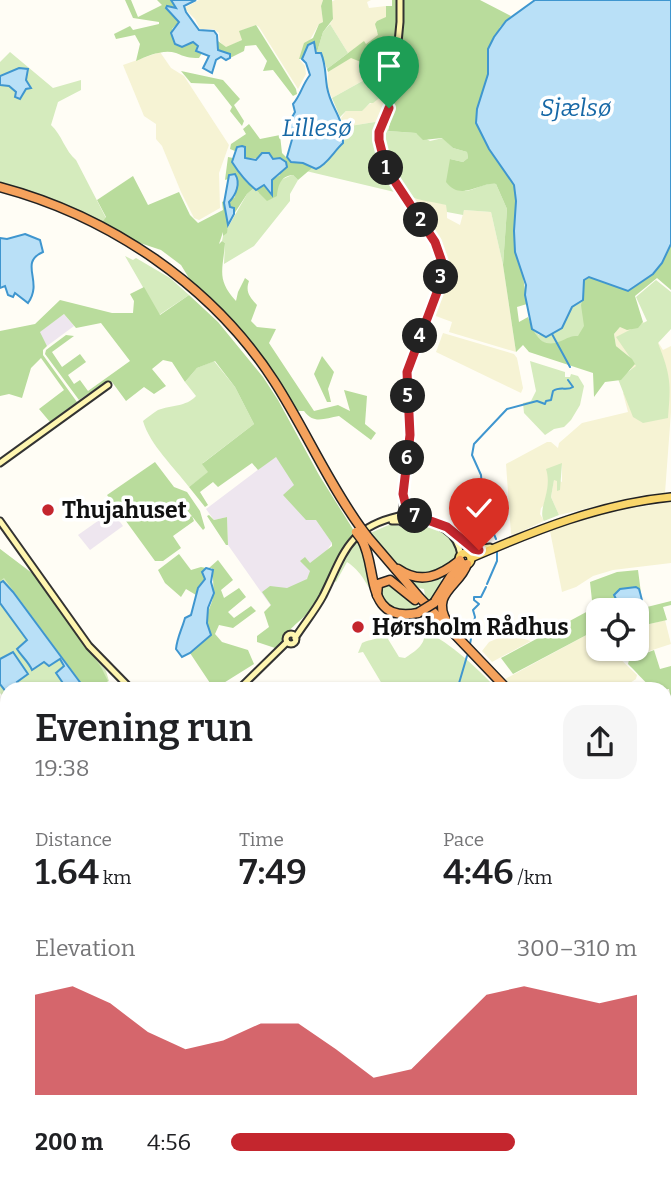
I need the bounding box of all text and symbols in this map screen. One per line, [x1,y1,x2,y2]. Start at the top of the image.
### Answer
pin [359,36,419,108]
icon: arrive [370,47,408,85]
water label: Sjælsø [540,94,612,122]
water label: Lillesø [282,114,352,142]
pin: 1 [368,150,404,186]
text: 1 [381,156,390,179]
pin: 2 [404,202,438,238]
text: 2 [415,208,426,231]
pin: 3 [424,260,458,294]
text: 3 [435,265,446,288]
pin: 4 [402,318,438,354]
text: 4 [414,324,425,347]
pin: 5 [390,378,426,414]
text: 5 [402,384,413,407]
pin: 6 [390,440,424,476]
text: 6 [401,446,412,469]
pin [449,478,509,550]
icon: check [460,489,498,527]
place label: Thujahuset [62,496,187,524]
pin: 7 [398,498,432,534]
marker: Thujahuset [40,502,56,518]
text: 7 [409,504,420,527]
map controls [586,598,649,661]
button: locate [586,598,649,661]
place label: Hørsholm Rådhus [372,613,569,641]
marker: Hørsholm Rådhus [350,619,366,635]
text: Evening run [35,705,253,751]
button: share [563,705,637,779]
text: 19:38 [35,754,90,782]
text: Distance [35,828,112,851]
text: Time [239,828,284,851]
text: Pace [443,828,484,851]
text: 1.64 [35,851,99,893]
text: 7:49 [239,851,307,893]
text: 4:46 [443,851,514,893]
text: km [99,866,131,889]
text: /km [514,866,552,889]
text: Elevation [35,934,135,962]
text: 300–310 m [517,934,637,962]
text: 200 m [35,1128,103,1156]
text: 4:56 [147,1128,191,1156]

